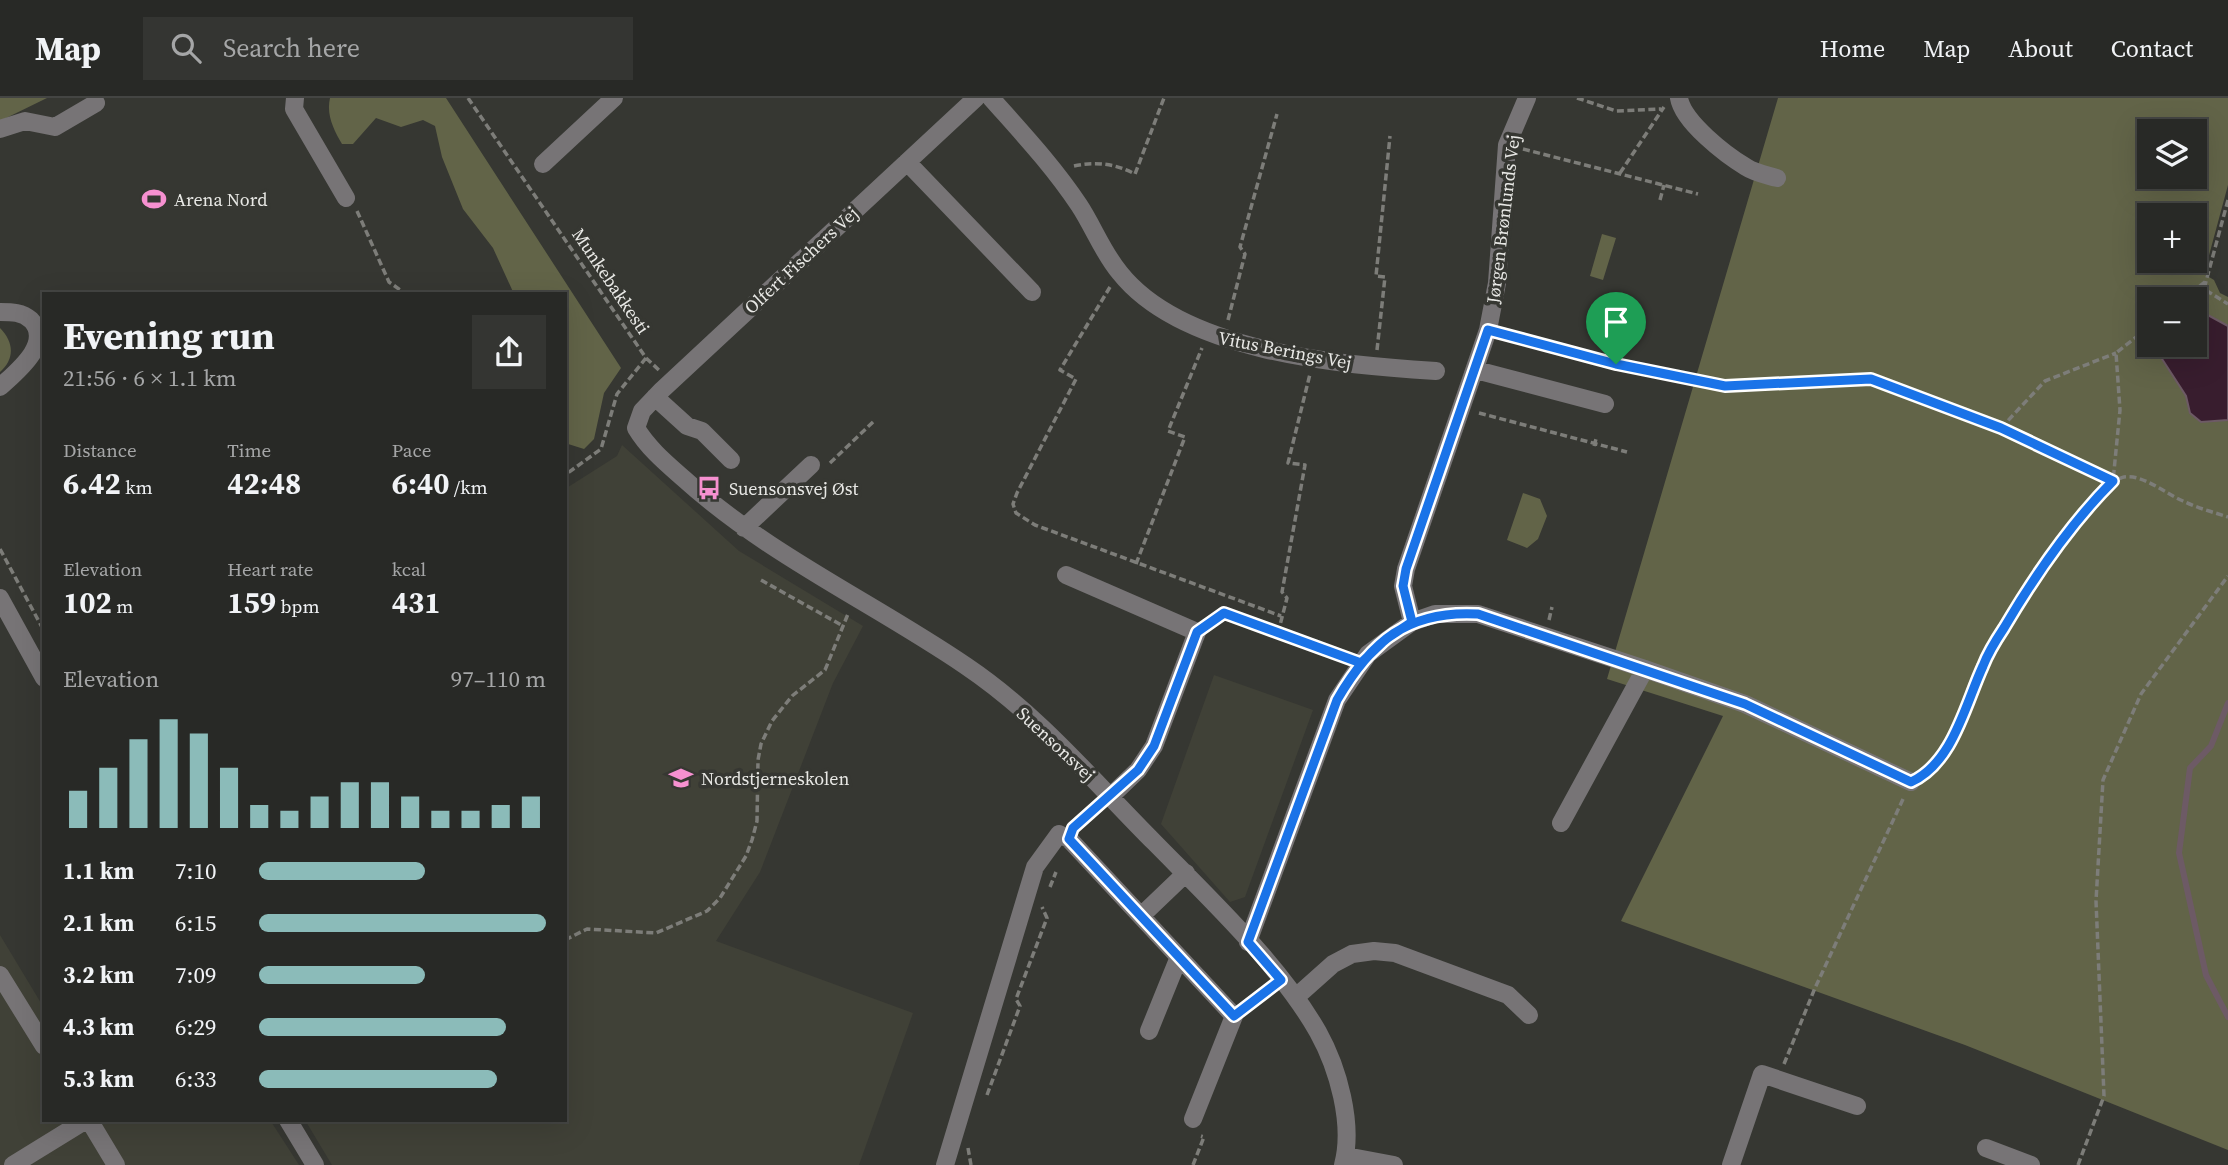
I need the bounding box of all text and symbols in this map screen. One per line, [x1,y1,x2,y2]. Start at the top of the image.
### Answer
search box [143,17,633,80]
text: Map [35,26,101,71]
icon: search [167,29,205,67]
text: Search here [223,30,360,66]
text: Home [1820,32,1885,65]
text: Map [1923,32,1970,65]
text: About [2008,32,2073,65]
text: Contact [2111,32,2193,65]
map controls [2137,119,2207,357]
button: layers [2137,119,2207,189]
street label: Jørgen Brønlunds Vej [1480,133,1526,306]
sports icon: Arena Nord [140,185,168,213]
place label: Arena Nord [174,187,267,212]
street label: Olfert Fischers Vej [739,201,863,319]
button: + [2137,203,2207,273]
street label: Munkebakkesti [566,223,656,339]
button: − [2137,287,2207,357]
pin [1586,292,1646,364]
icon: arrive [1597,303,1635,341]
text: Evening run [63,310,275,362]
button: share [472,315,546,389]
street label: Vitus Berings Vej [1216,325,1354,375]
text: 21:56 · 6 × 1.1 km [63,362,237,394]
text: Distance [63,437,137,463]
text: Time [227,437,271,463]
text: Pace [392,437,431,463]
text: 6.42 [63,463,121,504]
text: 42:48 [227,463,301,504]
text: 6:40 [392,463,449,504]
text: km [121,474,153,500]
text: /km [449,474,488,500]
bus stop icon: Suensonsvej Øst [695,474,723,502]
place label: Suensonsvej Øst [729,476,858,501]
text: Elevation [63,556,142,582]
text: Heart rate [227,556,313,582]
text: kcal [392,556,426,582]
text: 102 [63,582,112,623]
text: 159 [227,582,276,623]
text: 431 [392,582,440,623]
text: m [112,593,133,619]
text: bpm [276,593,320,619]
text: Elevation [63,663,159,695]
text: 97–110 m [451,663,546,695]
street label: Suensonsvej [1011,701,1101,787]
school or university icon: Nordstjerneskolen [667,764,695,792]
place label: Nordstjerneskolen [701,766,849,791]
text: 1.1 km [63,855,134,887]
text: 7:10 [175,855,216,887]
text: 2.1 km [63,907,134,939]
text: 6:15 [175,907,216,939]
text: 3.2 km [63,959,134,991]
text: 7:09 [175,959,216,991]
text: 4.3 km [63,1011,134,1043]
text: 6:29 [175,1011,216,1043]
text: 5.3 km [63,1063,134,1095]
text: 6:33 [175,1063,216,1095]

